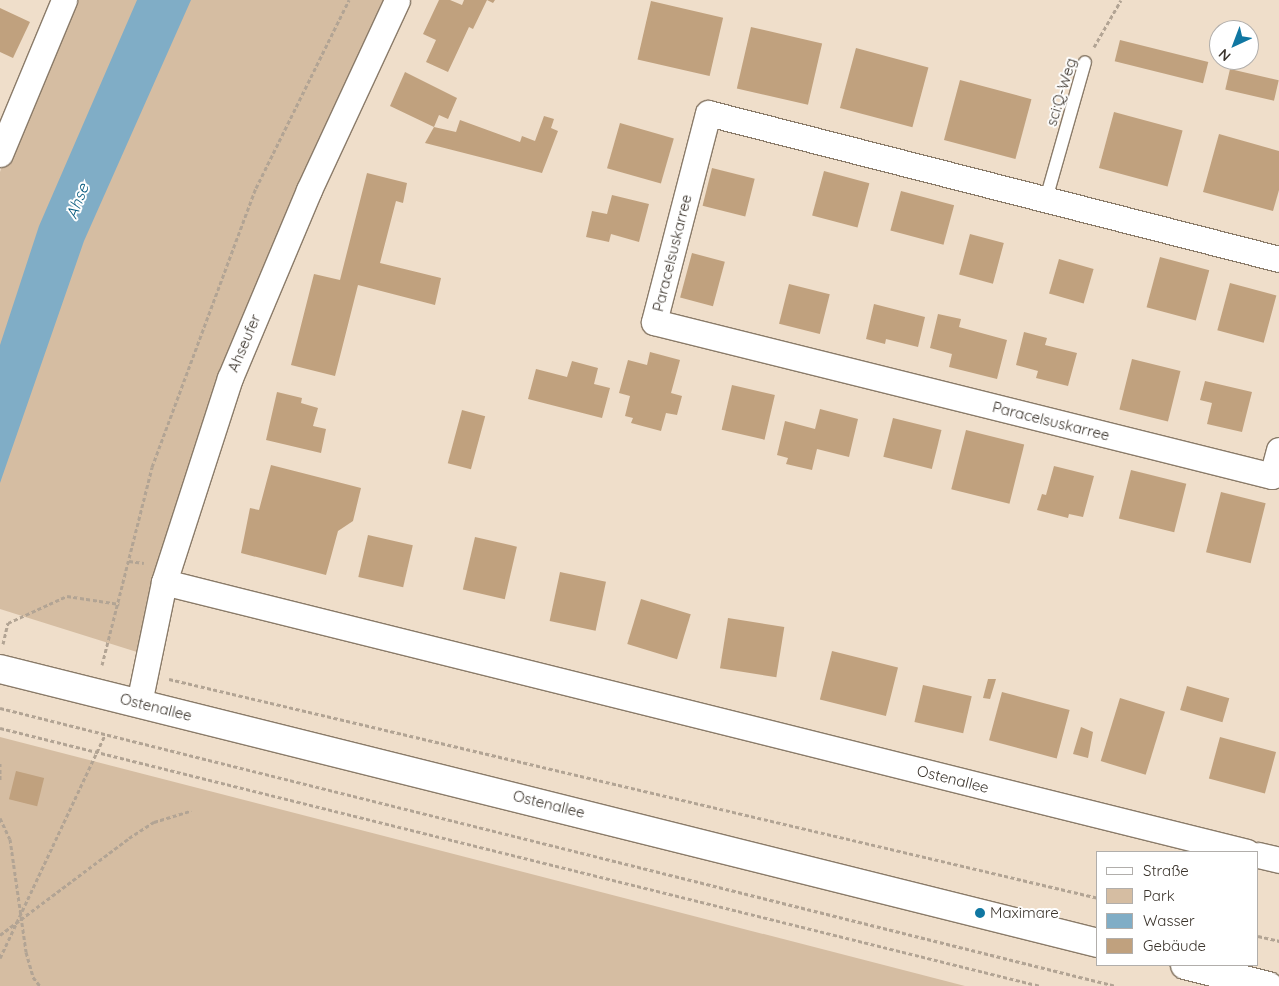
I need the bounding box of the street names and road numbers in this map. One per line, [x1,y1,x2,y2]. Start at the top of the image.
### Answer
street label: sci:Q-Weg [1042,56,1080,128]
street label: Paracelsuskarree [649,193,695,313]
street label: Ahseufer [224,311,264,375]
street label: Paracelsuskarree [991,398,1111,444]
street label: Ostenallee [118,689,194,725]
street label: Ostenallee [915,761,991,797]
street label: Ostenallee [511,786,587,822]

